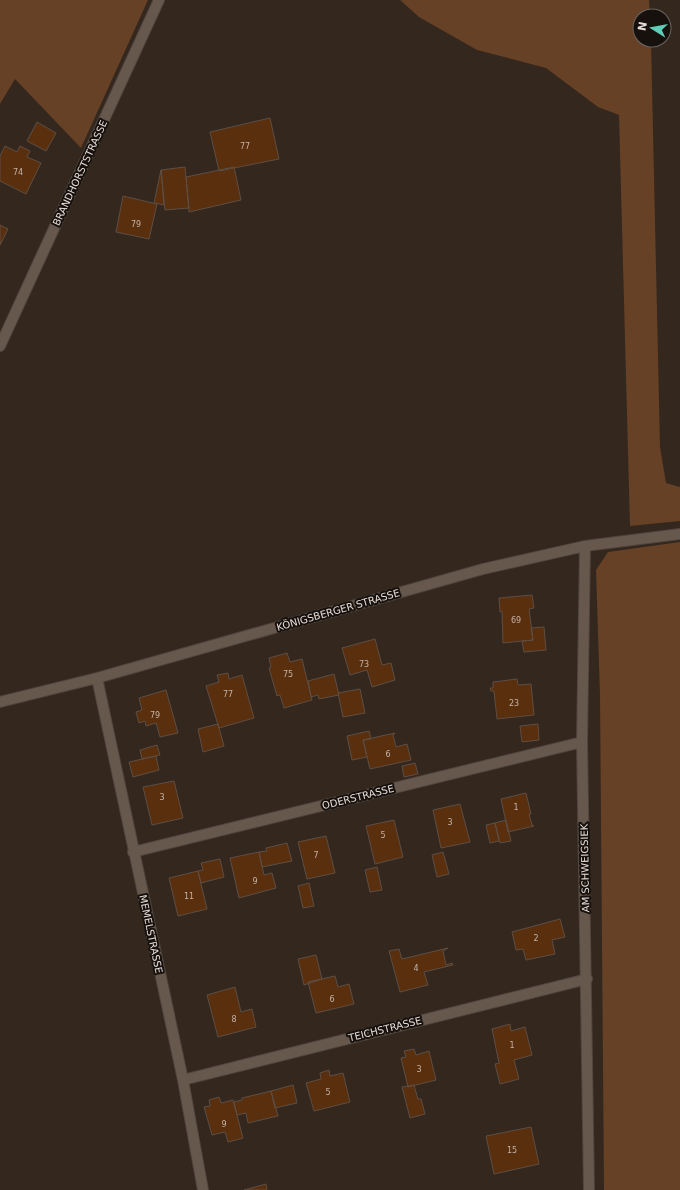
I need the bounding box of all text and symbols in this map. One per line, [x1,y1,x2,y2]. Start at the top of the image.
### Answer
north arrow [632,8,672,48]
text: N [635,20,650,32]
street label: BRANDHORSTSTRASSE [51,119,109,227]
house number: 77 [240,142,250,151]
house number: 74 [13,168,23,177]
house number: 79 [131,220,141,229]
street label: KÖNIGSBERGER STRASSE [275,586,401,633]
house number: 69 [511,616,521,625]
house number: 73 [359,660,369,669]
house number: 75 [283,670,293,679]
house number: 77 [223,690,233,699]
house number: 23 [509,699,519,708]
house number: 79 [150,711,160,720]
house number: 6 [385,750,391,759]
street label: ODERSTRASSE [321,783,395,811]
house number: 3 [159,793,165,802]
house number: 1 [513,803,519,812]
house number: 3 [447,818,453,827]
street label: AM SCHWEIGSIEK [579,823,591,912]
house number: 5 [380,831,386,840]
house number: 7 [313,851,319,860]
house number: 9 [252,877,258,886]
house number: 11 [184,892,194,901]
street label: MEMELSTRASSE [137,894,165,974]
house number: 2 [533,934,539,943]
house number: 4 [413,964,419,973]
house number: 6 [329,995,335,1004]
house number: 8 [231,1015,237,1024]
street label: TEICHSTRASSE [346,1015,423,1044]
house number: 1 [509,1041,515,1050]
house number: 3 [416,1065,422,1074]
house number: 5 [325,1088,331,1097]
house number: 9 [221,1120,227,1129]
house number: 15 [507,1146,517,1155]

